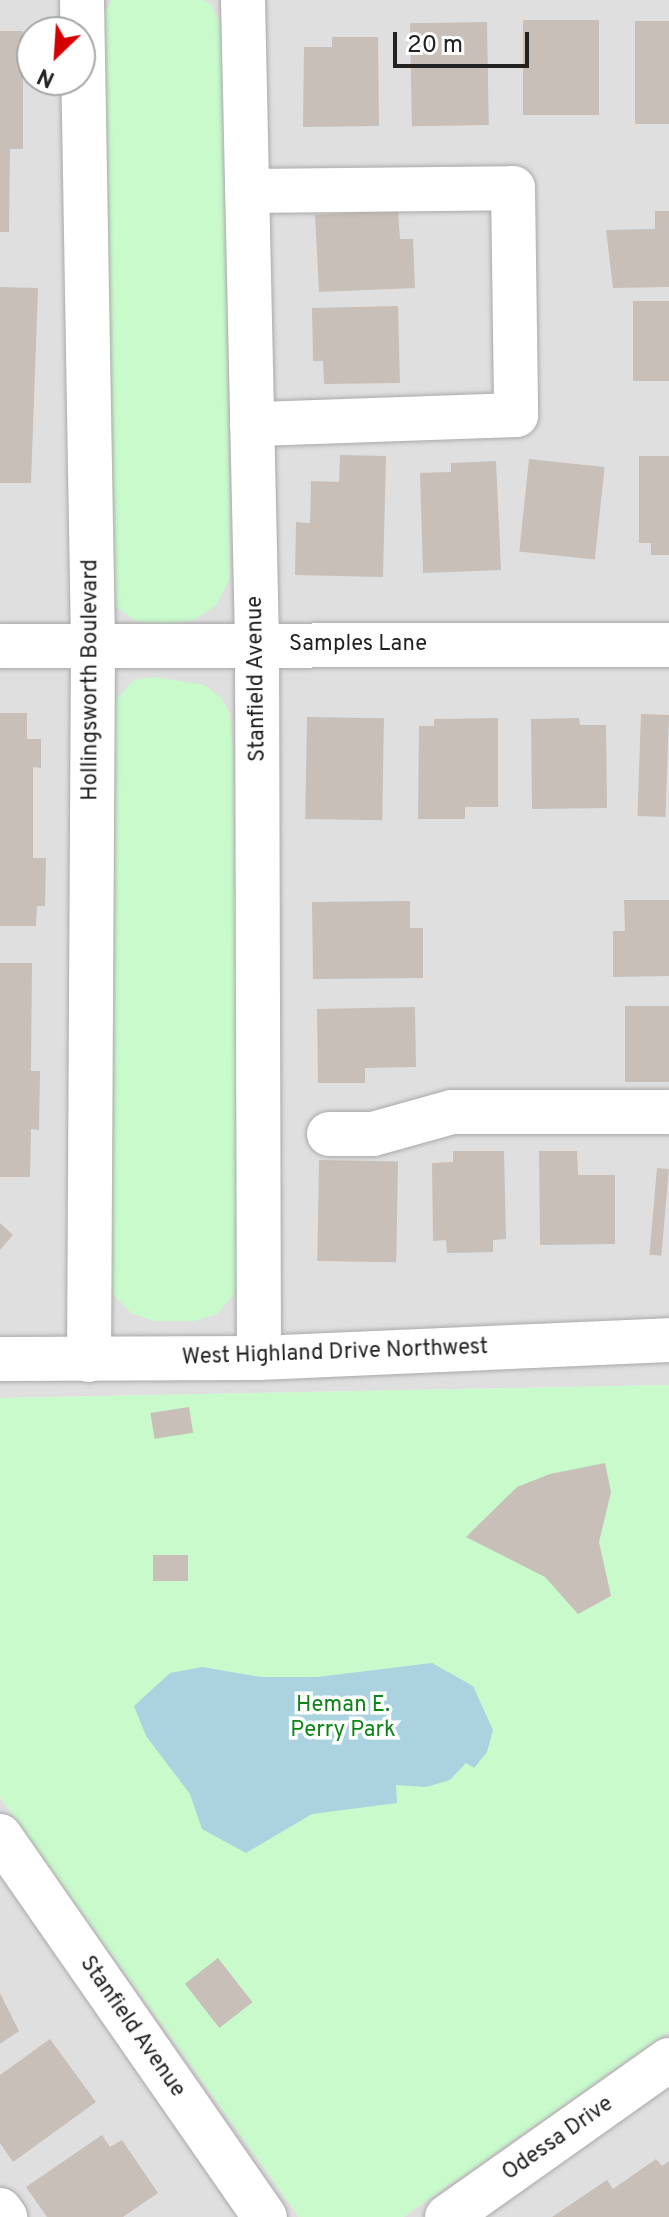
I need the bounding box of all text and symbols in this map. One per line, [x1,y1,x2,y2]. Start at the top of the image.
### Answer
north arrow [16,16,96,96]
scale bar [397,16,533,66]
text: 20 m [407,31,463,61]
text: N [34,61,59,92]
street label: Hollingsworth Boulevard [78,559,104,801]
street label: Stanfield Avenue [242,595,272,763]
street label: Samples Lane [289,632,427,658]
street label: West Highland Drive Northwest [181,1334,489,1372]
park label: Heman E. Perry Park [290,1692,396,1744]
street label: Stanfield Avenue [73,1951,191,2103]
street label: Odessa Drive [498,2091,618,2187]

